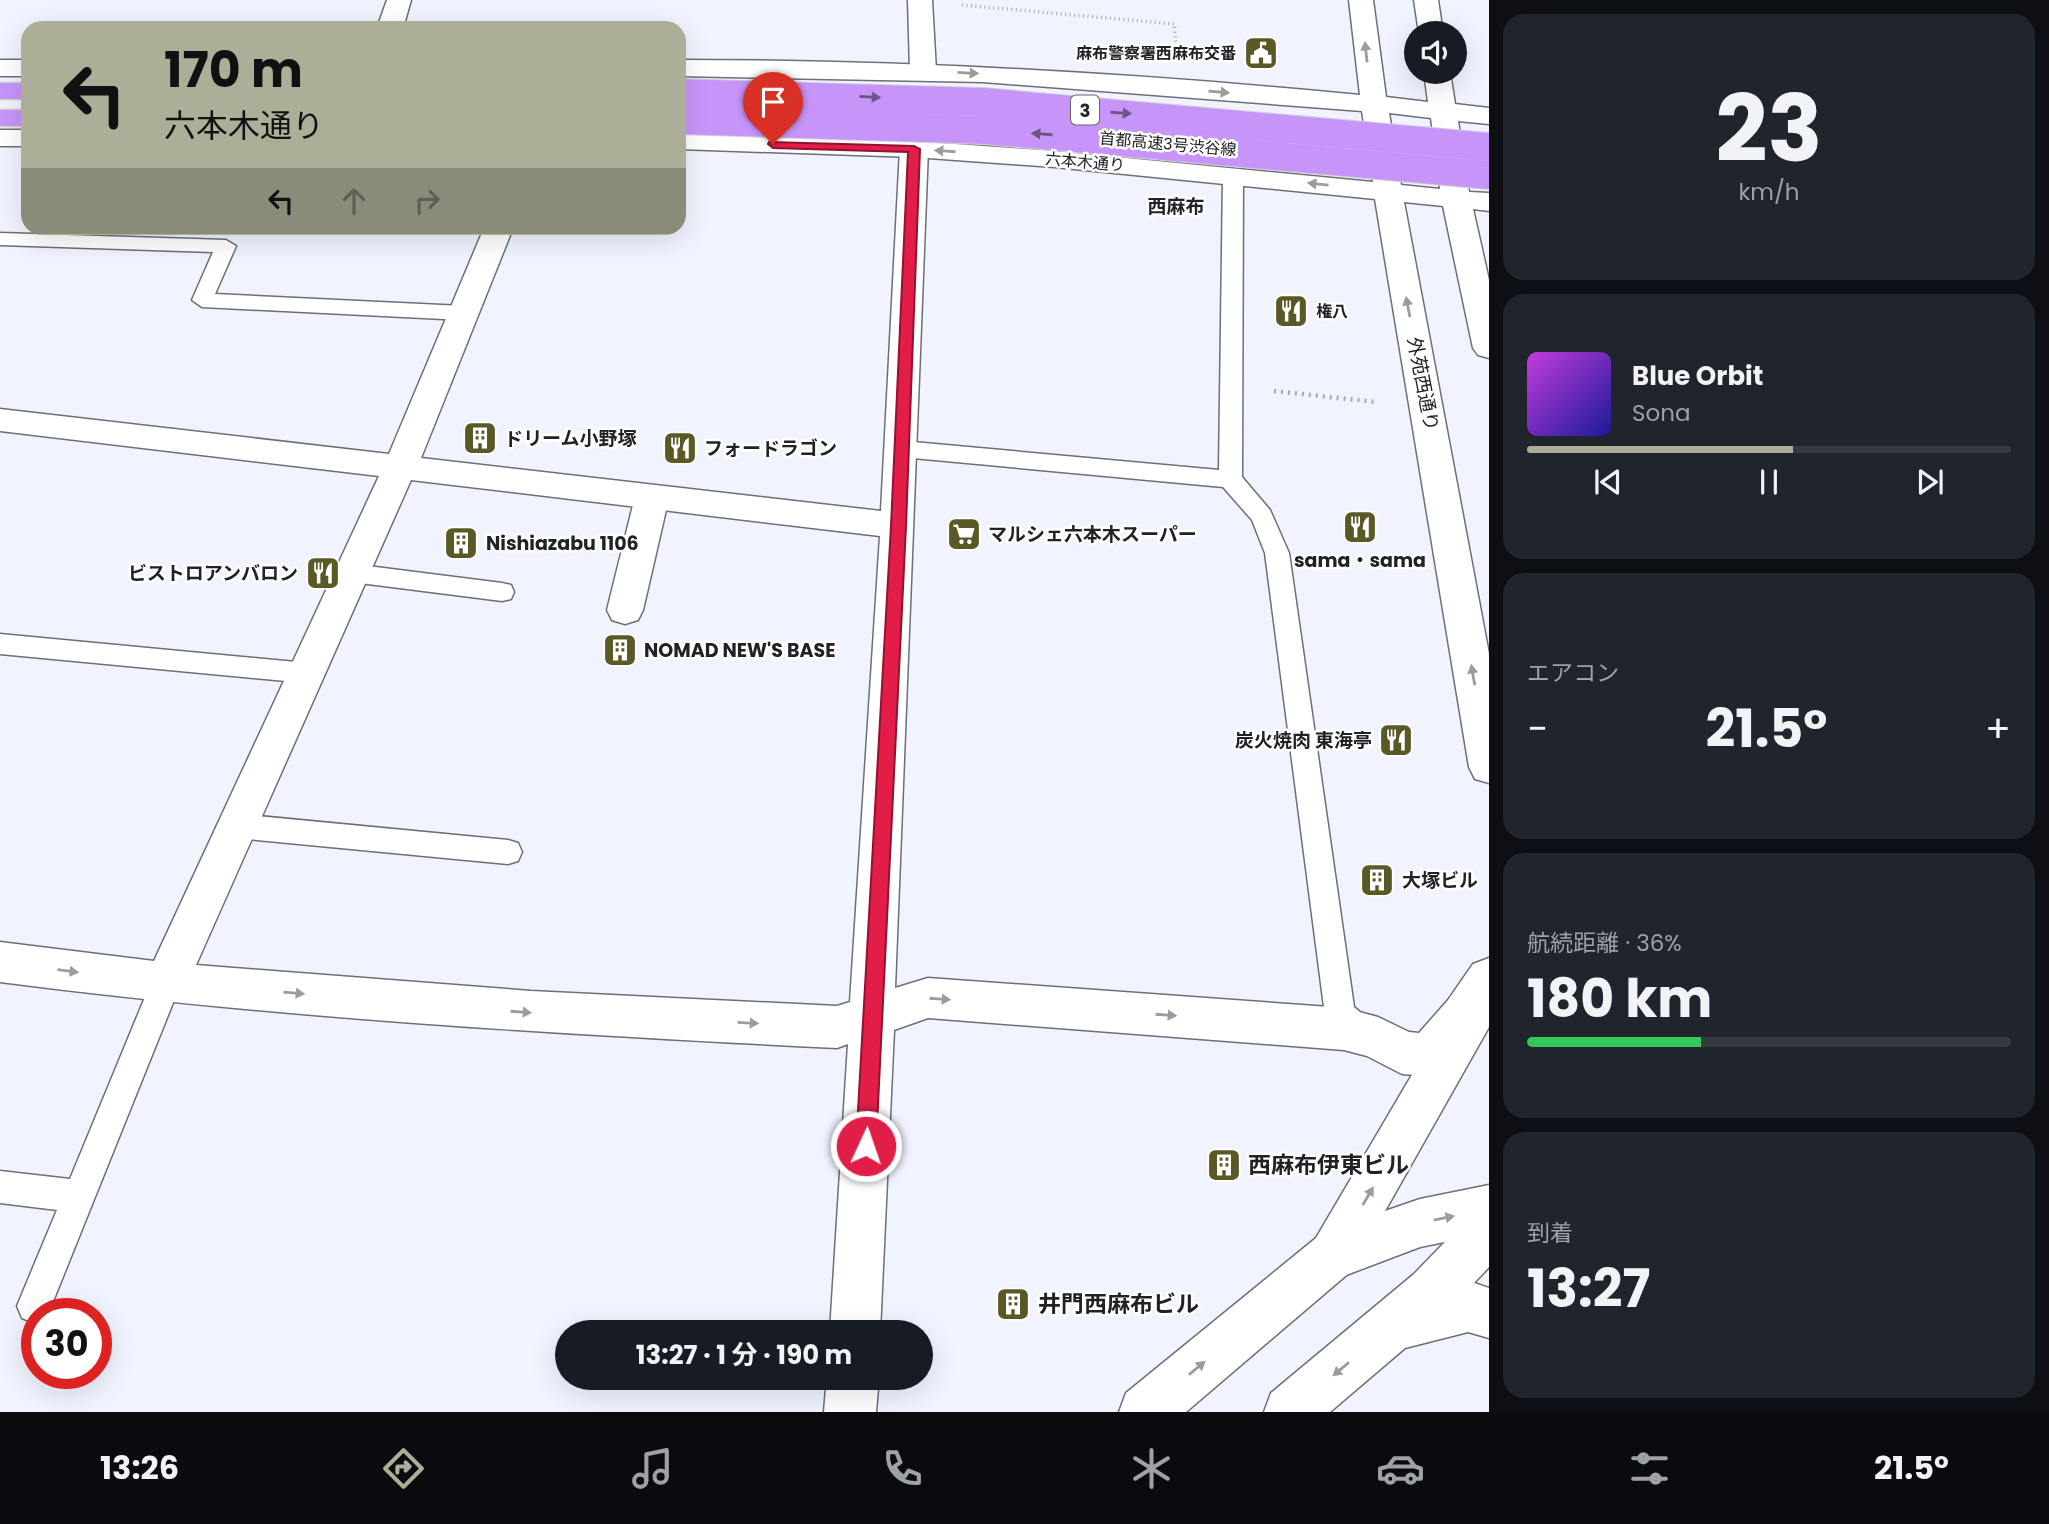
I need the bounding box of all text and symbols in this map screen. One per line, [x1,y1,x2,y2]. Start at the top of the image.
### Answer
map controls [1404,21,1467,84]
button: sound [1404,21,1467,84]
public building icon: 麻布警察署西麻布交番 [1242,34,1280,72]
text: 170 m [164,36,303,104]
one-way arrow [1361,41,1372,63]
place label: 麻布警察署西麻布交番 [1076,42,1236,65]
icon: left [49,49,140,140]
text: 23 [1715,65,1823,193]
one-way arrow [957,67,979,78]
pin [743,72,803,144]
icon: arrive [754,83,792,121]
one-way arrow [1208,87,1230,98]
one-way arrow [859,91,881,102]
road number: 3 [1071,96,1099,124]
text: 六本木通り [164,103,324,148]
one-way arrow [1110,108,1132,119]
street label: 首都高速3号渋谷線 [1099,127,1237,161]
one-way arrow [1031,128,1053,139]
one-way arrow [934,145,956,156]
street label: 六本木通り [1044,147,1126,177]
text: km/h [1738,176,1800,208]
one-way arrow [1307,178,1329,189]
icon: left [262,182,300,220]
icon: ahead [335,182,373,220]
icon: right [408,182,446,220]
district label: 西麻布 [1147,193,1205,220]
restaurant icon: 権八 [1272,292,1310,330]
one-way arrow [1403,296,1414,318]
place label: 権八 [1316,300,1348,323]
street label: 外苑西通り [1401,335,1445,433]
text: Blue Orbit [1632,358,1763,394]
text: Sona [1632,397,1691,429]
building icon: ドリーム小野塚 [461,419,499,457]
place label: ドリーム小野塚 [504,425,636,452]
restaurant icon: フォードラゴン [661,429,699,467]
place label: フォードラゴン [704,435,837,462]
icon: previous [1589,463,1627,501]
icon: pause [1750,463,1788,501]
icon: next [1911,463,1949,501]
restaurant icon: sama・sama [1341,508,1379,546]
supermarket icon: マルシェ六本木スーパー [945,515,983,553]
place label: マルシェ六本木スーパー [988,521,1197,548]
building icon: Nishiazabu 1106 [442,524,480,562]
place label: Nishiazabu 1106 [486,530,639,557]
place label: sama・sama [1294,547,1426,574]
restaurant icon: ビストロアンバロン [304,554,342,592]
place label: ビストロアンバロン [128,560,298,587]
building icon: NOMAD NEW'S BASE [601,631,639,669]
place label: NOMAD NEW'S BASE [644,637,835,664]
text: エアコン [1527,657,1619,689]
one-way arrow [1468,664,1479,686]
text: 21.5° [1706,692,1827,765]
text: − [1527,702,1548,755]
text: + [1985,702,2011,755]
restaurant icon: 炭火焼肉 東海亭 [1377,721,1415,759]
place label: 炭火焼肉 東海亭 [1235,727,1372,754]
building icon: 大塚ビル [1358,861,1396,899]
place label: 大塚ビル [1402,867,1478,894]
text: 航続距離 · 36% [1527,927,1682,959]
text: 180 km [1527,962,1712,1035]
one-way arrow [57,965,79,976]
one-way arrow [283,988,305,999]
one-way arrow [929,994,951,1005]
one-way arrow [510,1007,532,1018]
one-way arrow [1156,1010,1178,1021]
one-way arrow [737,1018,759,1029]
position arrow [829,1109,903,1183]
building icon: 西麻布伊東ビル [1205,1146,1243,1184]
place label: 西麻布伊東ビル [1248,1149,1409,1181]
one-way arrow [1361,1186,1374,1205]
one-way arrow [1433,1212,1455,1223]
text: 到着 [1527,1217,1573,1249]
text: 13:27 [1527,1252,1650,1325]
building icon: 井門西麻布ビル [994,1285,1032,1323]
place label: 井門西麻布ビル [1038,1288,1199,1320]
speed limit sign: 30 [21,1298,112,1389]
text: 13:27 · 1 分 · 190 m [636,1337,852,1373]
one-way arrow [1189,1361,1206,1376]
one-way arrow [1332,1361,1349,1376]
icon: directions [379,1444,428,1493]
icon: music [628,1444,677,1493]
icon: phone [878,1444,927,1493]
icon: climate [1127,1444,1176,1493]
icon: car [1376,1444,1425,1493]
icon: filters [1625,1444,1674,1493]
text: 13:26 [100,1445,179,1490]
text: 21.5° [1874,1445,1949,1490]

